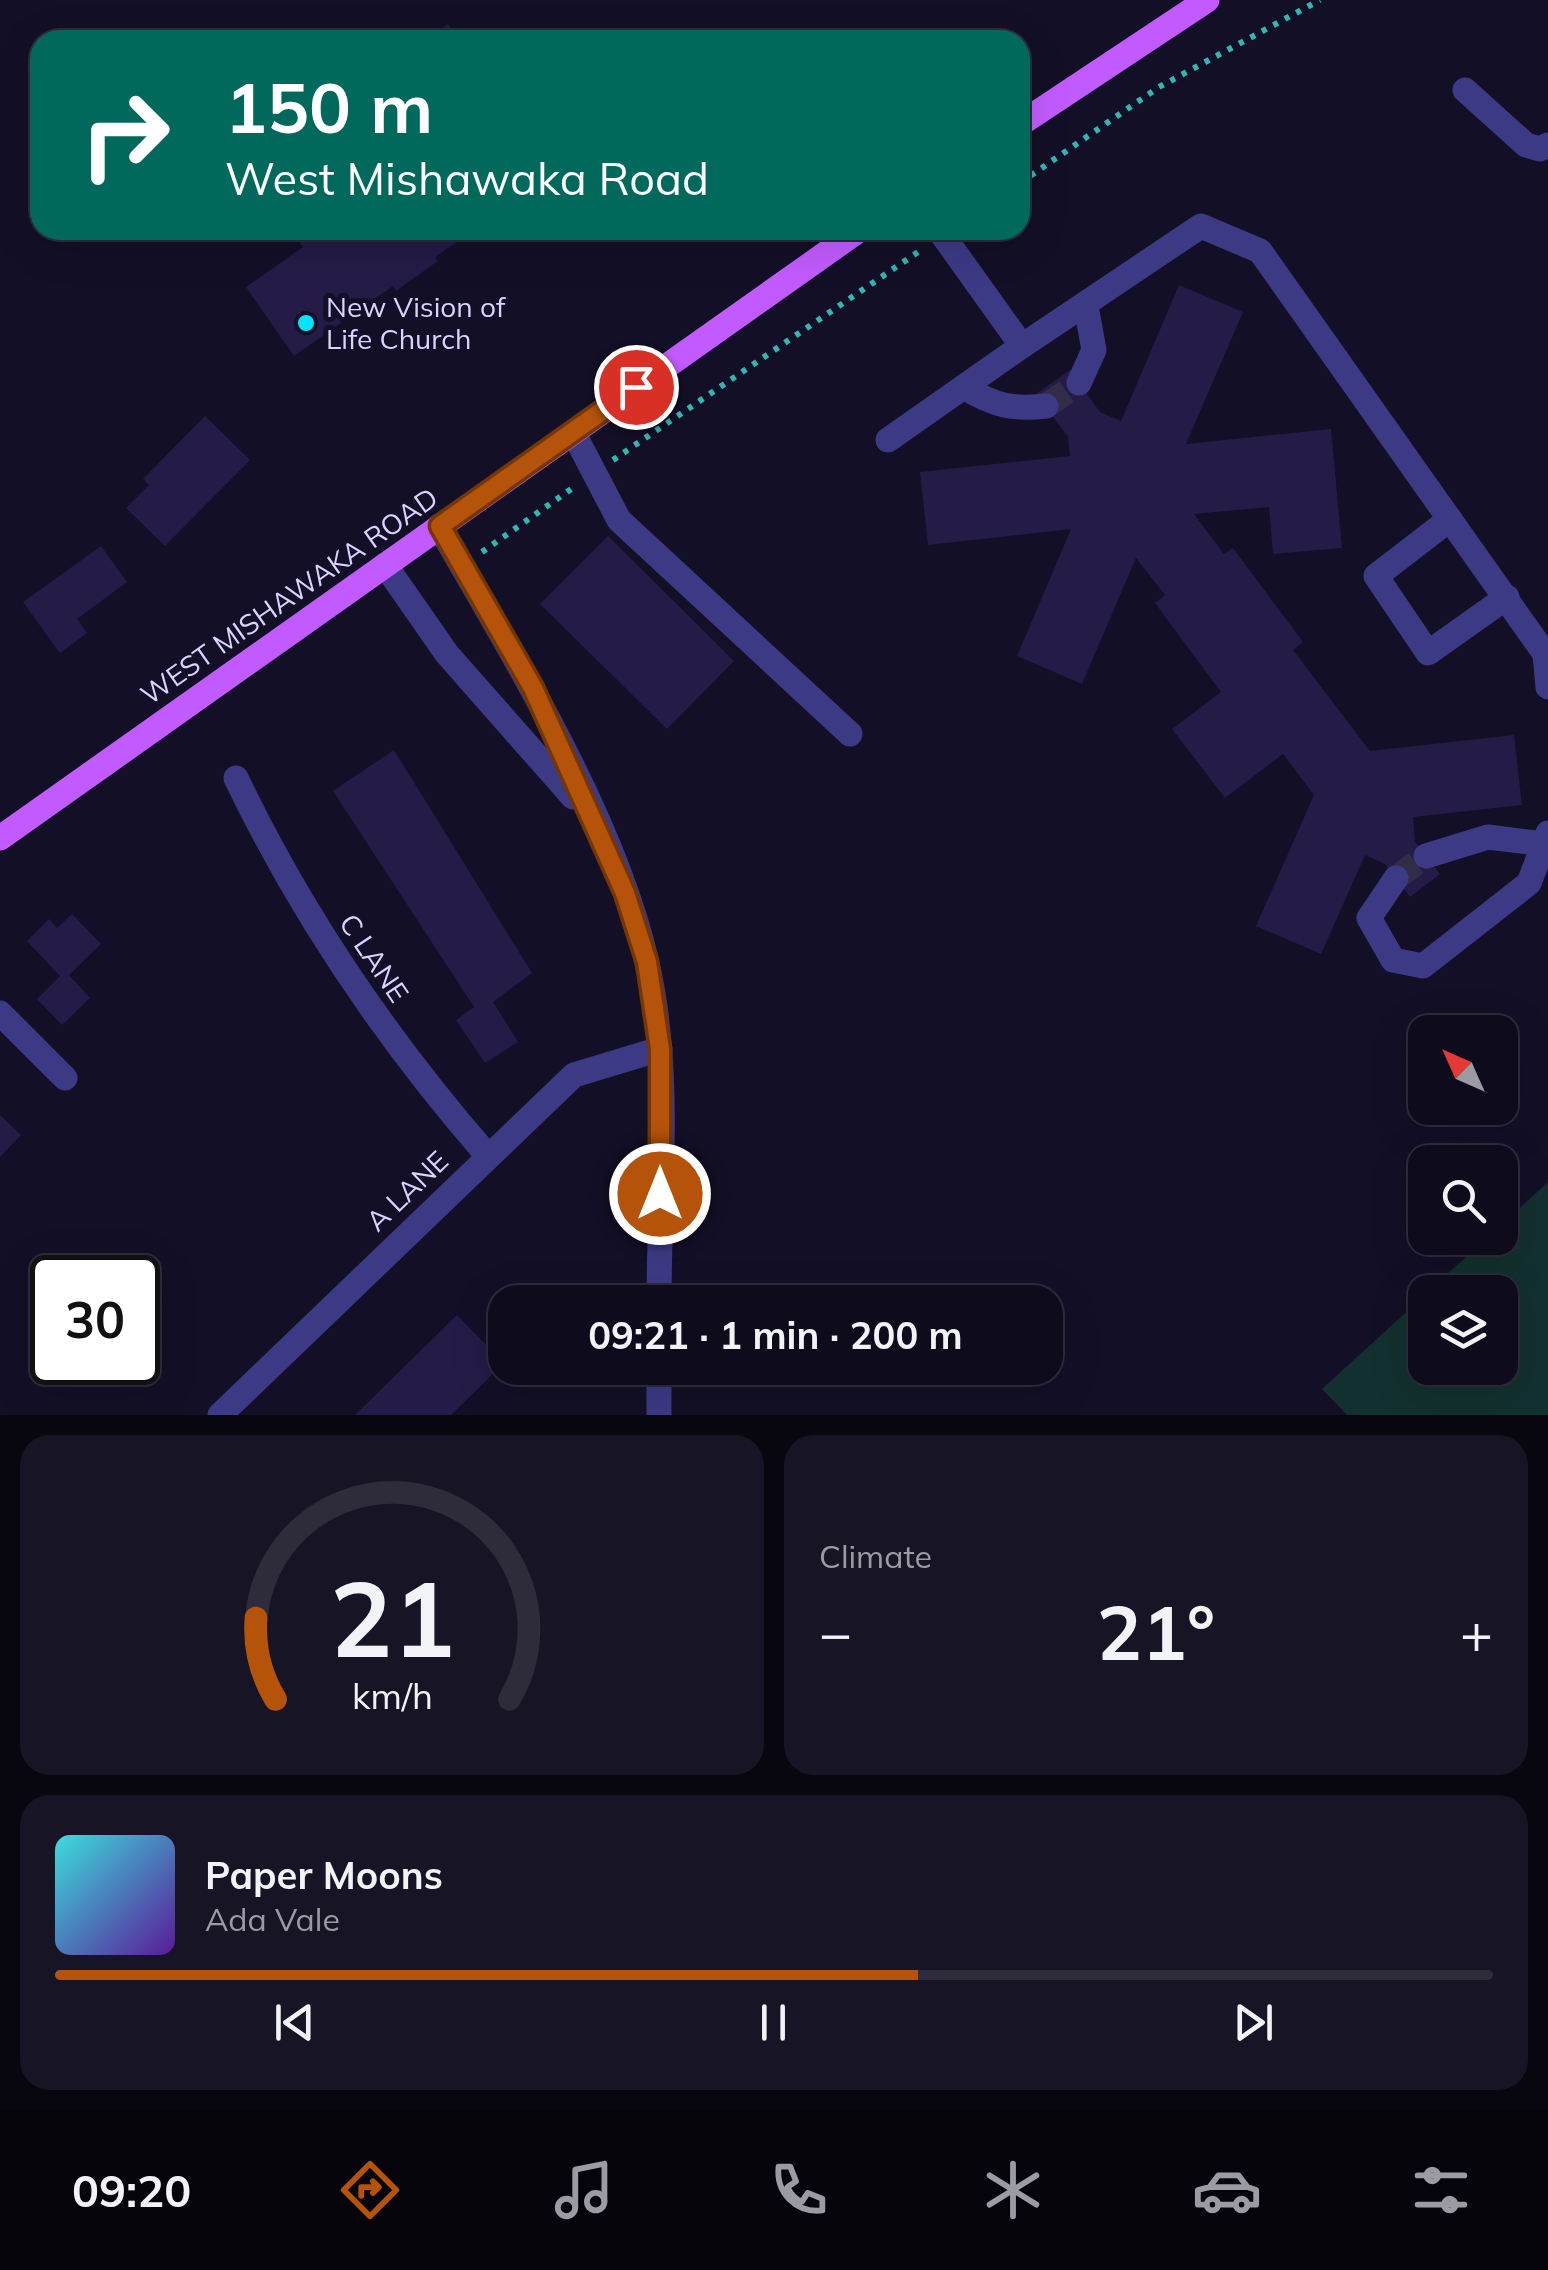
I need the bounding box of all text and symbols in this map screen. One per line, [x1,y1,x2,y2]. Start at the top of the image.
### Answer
text: 150 m [225,63,433,151]
icon: right [60,70,190,200]
text: West Mishawaka Road [225,150,709,206]
place label: New Vision of Life Church [326,289,506,356]
marker: New Vision of Life Church [295,312,317,334]
pin [594,345,679,430]
icon: arrive [609,360,664,415]
street label: WEST MISHAWAKA ROAD [133,479,444,712]
street label: C LANE [332,907,417,1009]
north arrow [1408,1015,1518,1125]
map controls [1408,1015,1518,1385]
position arrow [608,1142,712,1246]
street label: A LANE [358,1143,455,1238]
button: search [1408,1145,1518,1255]
speed limit sign: 30 [30,1255,160,1385]
button: layers [1408,1275,1518,1385]
text: 09:21 · 1 min · 200 m [588,1311,963,1359]
text: Climate [819,1536,932,1576]
text: 21 [330,1552,454,1683]
text: 21° [1097,1585,1215,1679]
text: − [819,1598,852,1667]
text: + [1460,1598,1493,1667]
text: km/h [352,1673,432,1718]
text: Paper Moons [205,1851,443,1899]
text: Ada Vale [205,1899,340,1939]
icon: previous [267,1995,322,2050]
icon: pause [746,1995,801,2050]
icon: next [1226,1995,1281,2050]
icon: directions [335,2155,405,2225]
icon: music [549,2155,619,2225]
icon: phone [764,2155,834,2225]
icon: climate [978,2155,1048,2225]
icon: car [1192,2155,1262,2225]
icon: filters [1406,2155,1476,2225]
text: 09:20 [72,2162,191,2218]

